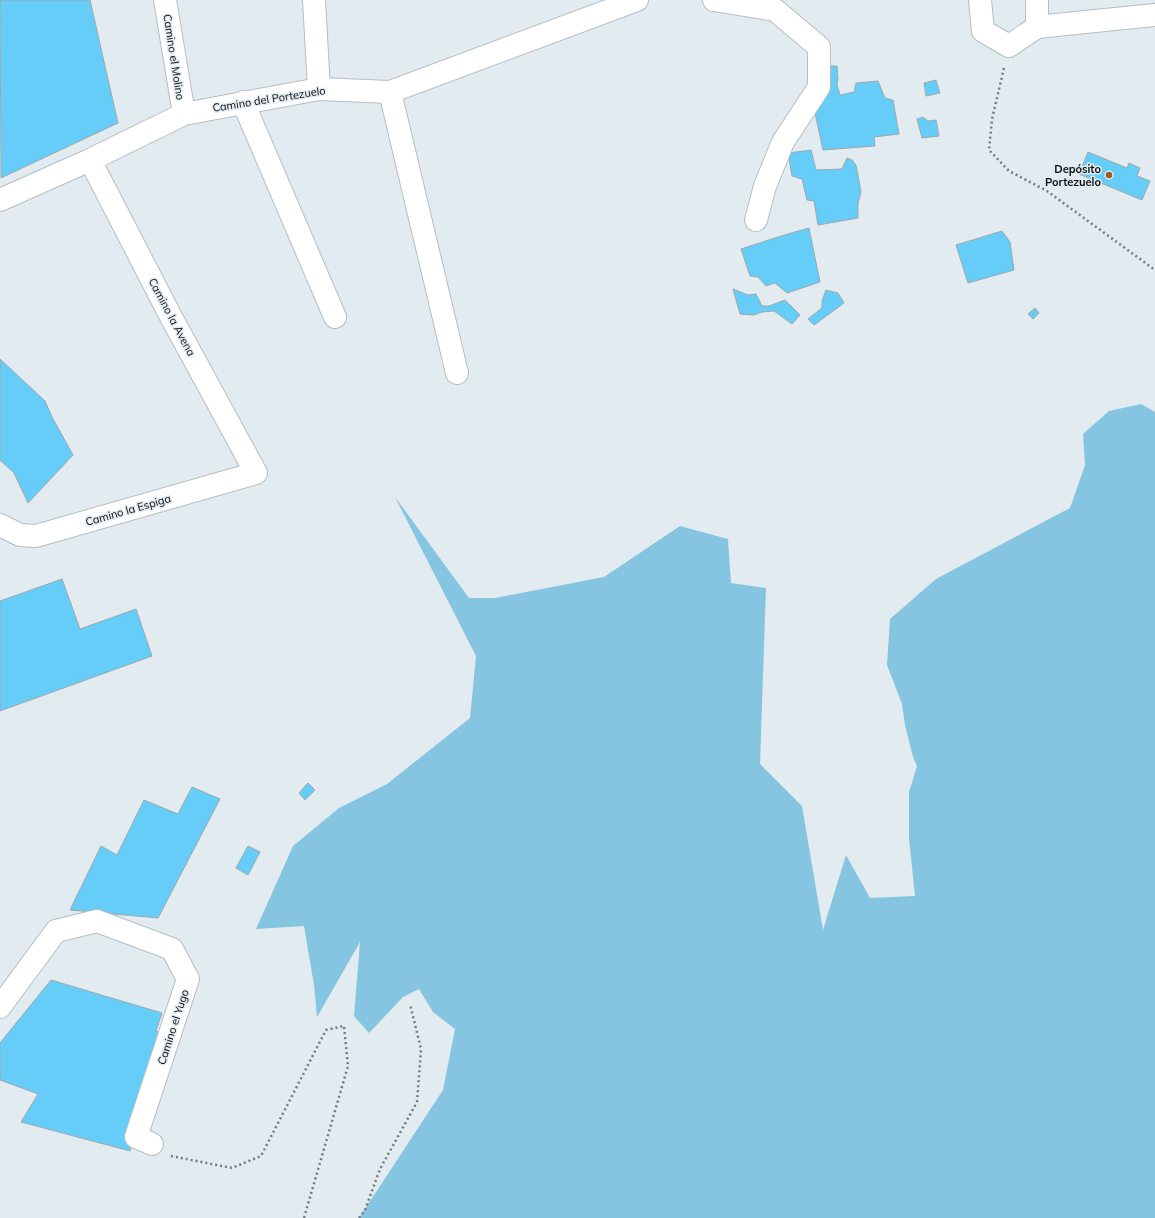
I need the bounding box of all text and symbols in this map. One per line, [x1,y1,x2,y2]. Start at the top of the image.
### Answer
street label: Camino el Molino [160,13,188,101]
street label: Camino del Portezuelo [212,83,326,115]
place label: Depósito Portezuelo [1045,162,1101,189]
marker: Depósito Portezuelo [1104,170,1114,180]
street label: Camino la Avena [146,276,198,358]
street label: Camino la Espiga [84,491,172,529]
street label: Camino el Yugo [154,988,192,1066]

